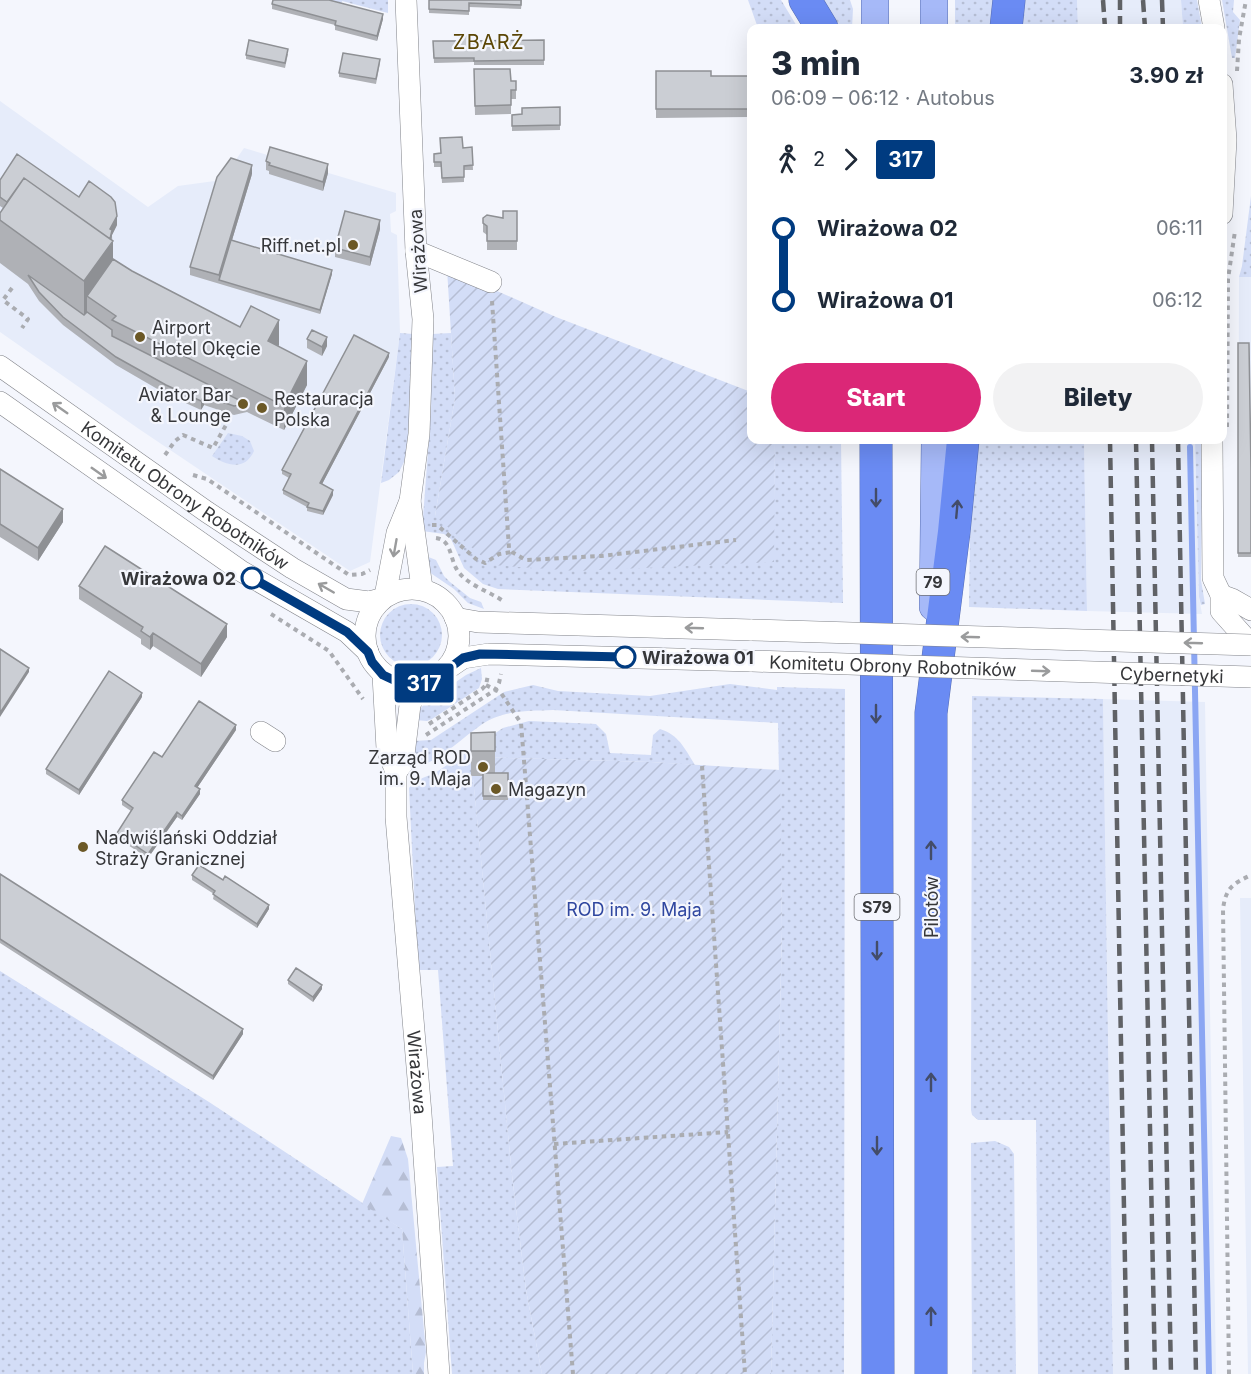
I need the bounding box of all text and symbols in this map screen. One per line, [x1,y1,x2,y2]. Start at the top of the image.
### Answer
district label: ZBARŻ [453,29,525,54]
text: 3 min [771,43,861,83]
text: 3.90 zł [1129,62,1203,88]
text: 06:09 – 06:12 · Autobus [771,86,995,110]
icon: walk [771,143,804,176]
icon: forward [834,143,867,176]
text: 2 [813,147,825,171]
text: 317 [888,147,923,172]
street label: Wirażowa [405,208,431,294]
text: Wirażowa 02 [817,215,958,241]
text: 06:11 [1156,216,1203,240]
place label: Riff.net.pl [261,235,341,256]
marker: Riff.net.pl [346,238,360,252]
text: Wirażowa 01 [817,287,954,313]
text: 06:12 [1152,288,1203,312]
place label: Airport Hotel Okęcie [152,317,261,359]
marker: Airport Hotel Okęcie [133,330,147,344]
button: Start [771,363,981,432]
button: Bilety [993,363,1203,432]
place label: Aviator Bar & Lounge [138,384,231,426]
place label: Restauracja Polska [274,388,374,430]
marker: Aviator Bar & Lounge [236,397,250,411]
marker: Restauracja Polska [255,401,269,415]
one-way arrow [52,402,68,414]
street label: Komitetu Obrony Robotników [78,416,293,574]
one-way arrow [90,467,106,479]
one-way arrow [870,487,882,507]
one-way arrow [952,500,963,520]
one-way arrow [389,537,400,557]
marker: Wirażowa 02 [241,567,263,589]
place label: Wirażowa 02 [121,568,236,589]
road number: 79 [916,569,950,595]
one-way arrow [318,581,335,593]
one-way arrow [684,622,704,634]
one-way arrow [960,631,980,643]
one-way arrow [1183,638,1203,649]
marker: Wirażowa 01 [614,646,636,668]
place label: Wirażowa 01 [642,647,754,668]
street label: Komitetu Obrony Robotników [769,651,1017,680]
street label: Cybernetyki [1120,662,1224,687]
line badge: 317 [390,664,458,702]
one-way arrow [1031,665,1051,677]
text: 317 [407,671,441,696]
one-way arrow [870,703,882,723]
place label: Zarząd ROD im. 9. Maja [368,747,471,789]
marker: Zarząd ROD im. 9. Maja [476,760,490,774]
place label: Magazyn [508,779,586,800]
marker: Magazyn [489,782,503,796]
place label: Nadwiślański Oddział Straży Granicznej [95,827,277,869]
marker: Nadwiślański Oddział Straży Granicznej [76,840,90,854]
one-way arrow [925,841,937,861]
street label: Pilotów [921,876,942,938]
road number: S79 [854,894,900,920]
park label: ROD im. 9. Maja [566,899,702,920]
one-way arrow [871,940,883,960]
street label: Wirażowa [404,1030,431,1115]
one-way arrow [925,1073,937,1093]
one-way arrow [871,1135,883,1155]
one-way arrow [925,1306,937,1326]

